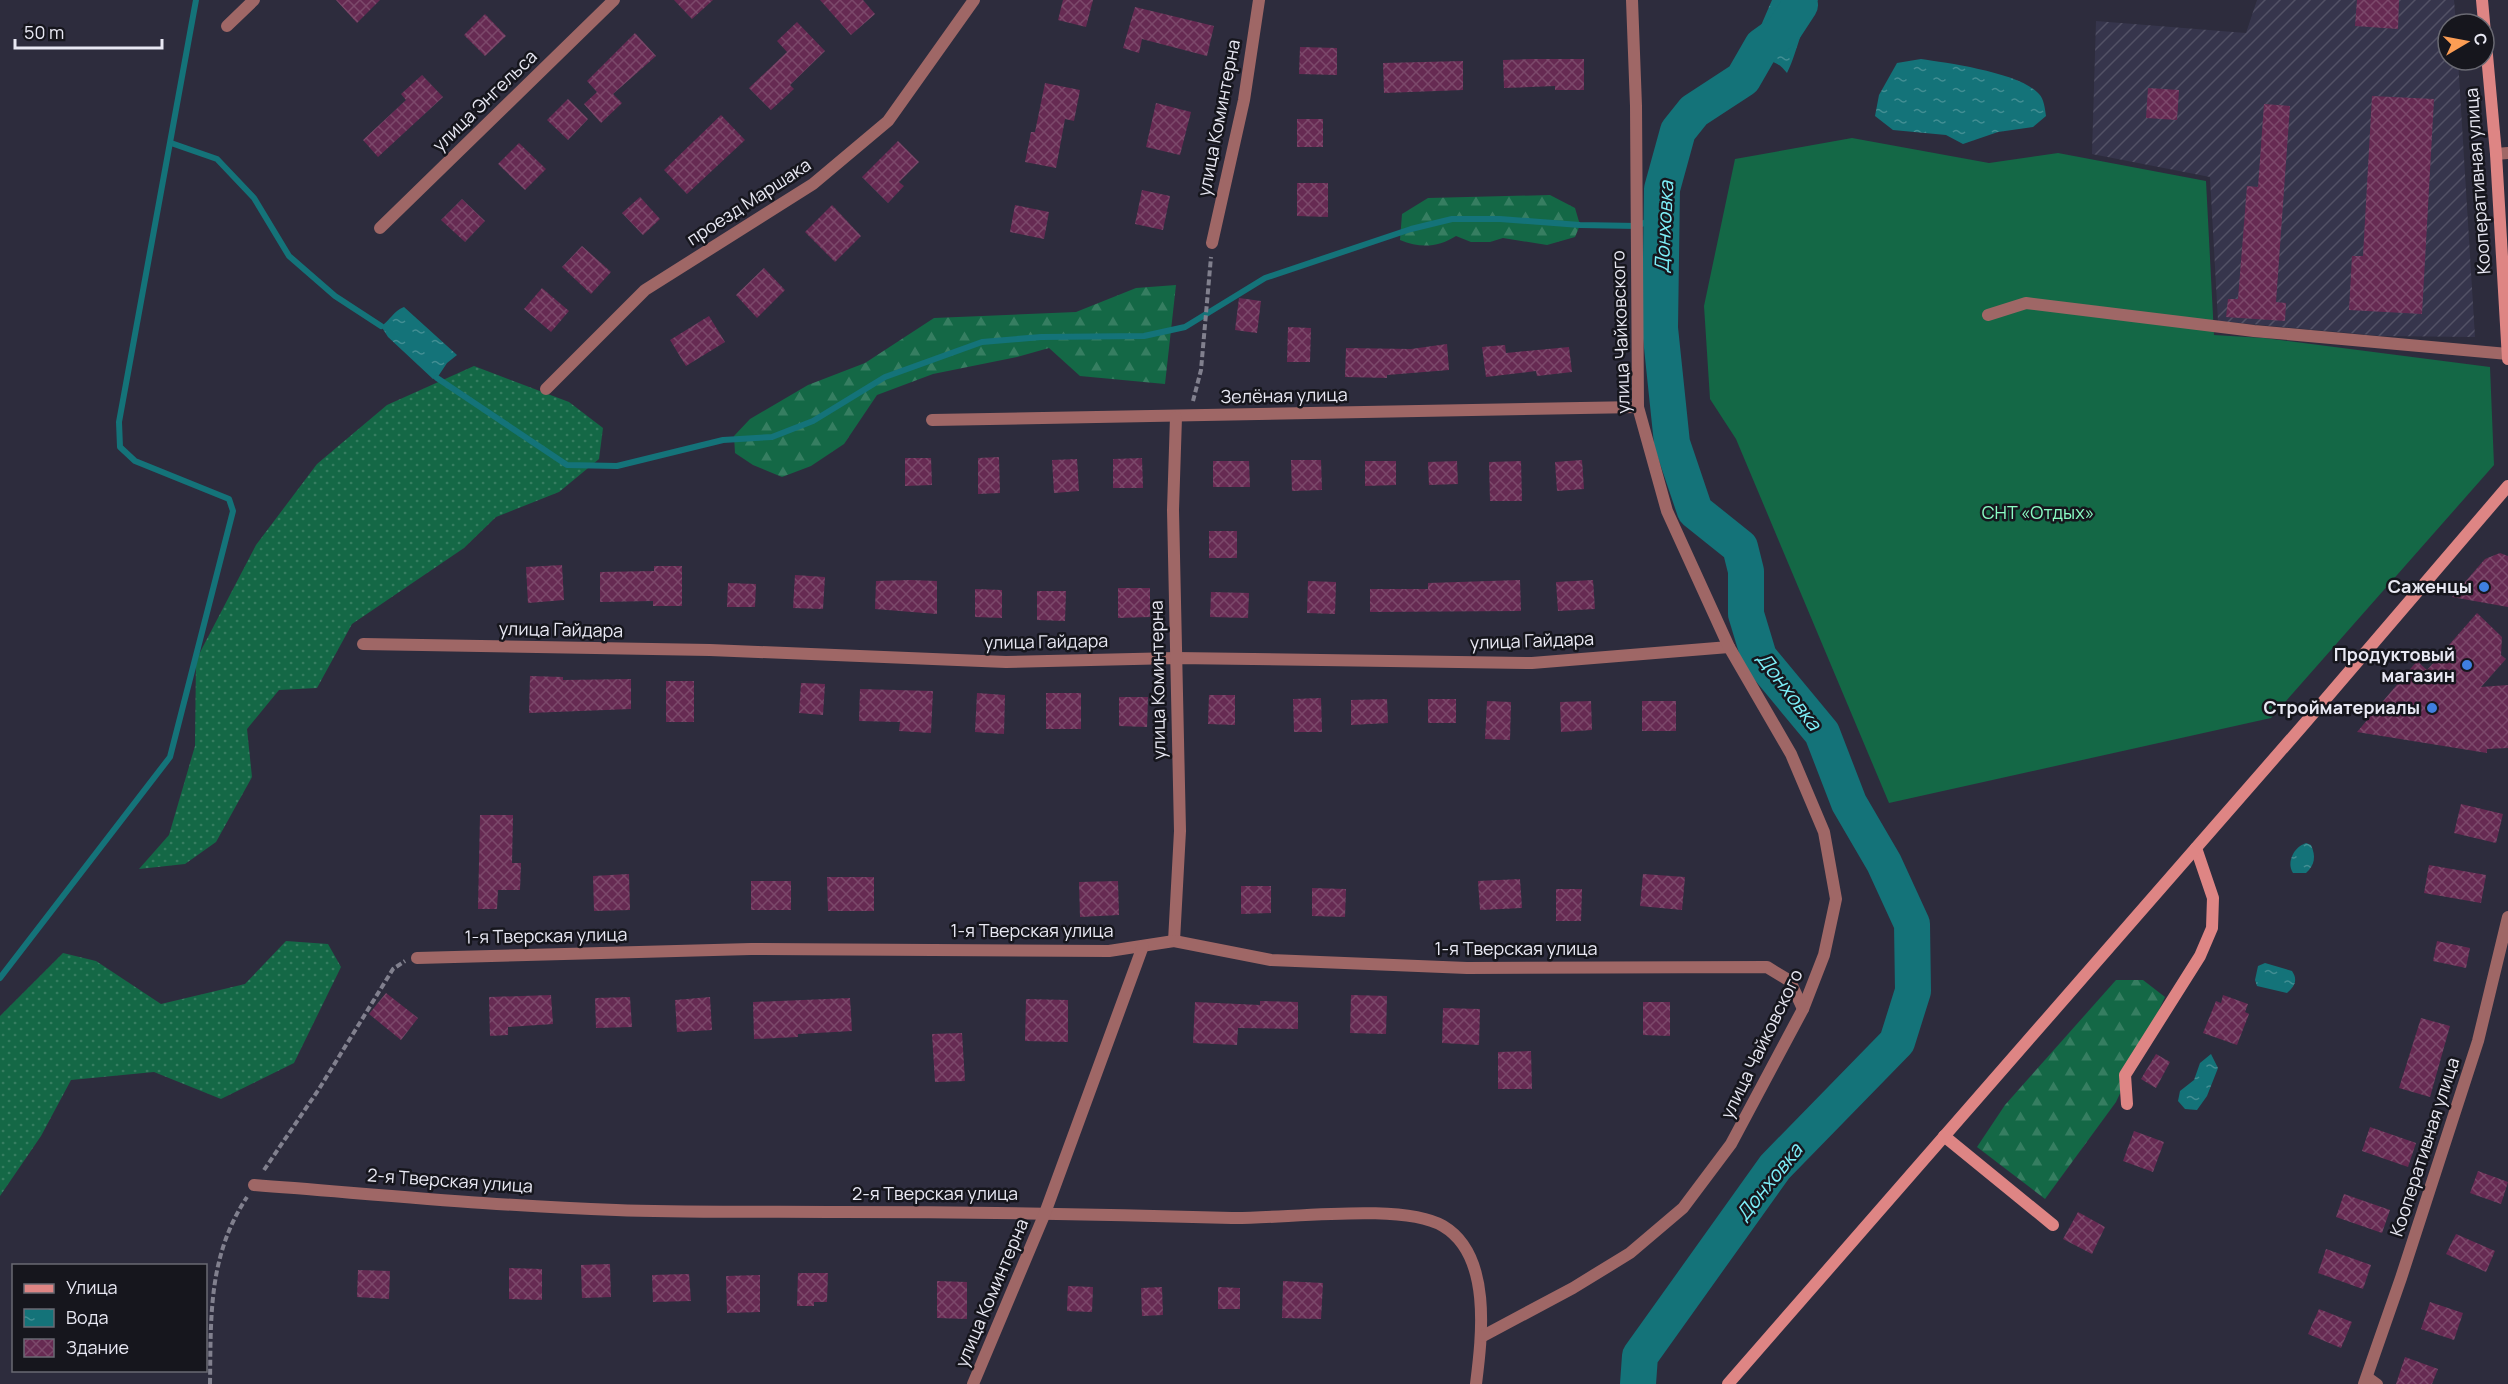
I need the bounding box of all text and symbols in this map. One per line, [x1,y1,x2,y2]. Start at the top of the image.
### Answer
scale bar [15,12,162,50]
north arrow [2436,12,2496,72]
text: 50 m [24,20,64,44]
text: С [2469,32,2493,47]
street label: улица Коминтерна [1191,37,1245,198]
street label: улица Энгельса [427,44,542,156]
street label: Кооперативная улица [2459,87,2495,275]
street label: проезд Маршака [682,152,815,250]
water label: Донховка [1648,179,1679,274]
street label: улица Чайковского [1605,250,1635,414]
street label: Зелёная улица [1220,382,1348,408]
park label: СНТ «Отдых» [1982,500,2094,524]
place label: Саженцы [2388,574,2472,598]
marker: Саженцы [2477,580,2491,594]
street label: улица Коминтерна [1144,600,1170,760]
street label: улица Гайдара [499,616,623,642]
street label: улица Гайдара [1469,626,1595,654]
street label: улица Гайдара [984,628,1108,654]
place label: Продуктовый магазин [2334,642,2455,687]
water label: Донховка [1751,646,1828,736]
marker: Продуктовый магазин [2460,658,2474,672]
place label: Стройматериалы [2264,695,2420,719]
marker: Стройматериалы [2425,701,2439,715]
street label: 1-я Тверская улица [951,918,1113,942]
street label: 1-я Тверская улица [464,922,628,948]
street label: 1-я Тверская улица [1435,936,1597,960]
street label: улица Чайковского [1714,965,1808,1122]
street label: Кооперативная улица [2384,1054,2464,1239]
water label: Донховка [1729,1137,1809,1226]
street label: 2-я Тверская улица [366,1162,534,1198]
street label: 2-я Тверская улица [852,1181,1018,1205]
street label: улица Коминтерна [949,1215,1033,1371]
legend [12,1264,207,1372]
text: Улица [66,1275,118,1299]
text: Вода [66,1305,108,1329]
text: Здание [66,1335,129,1359]

